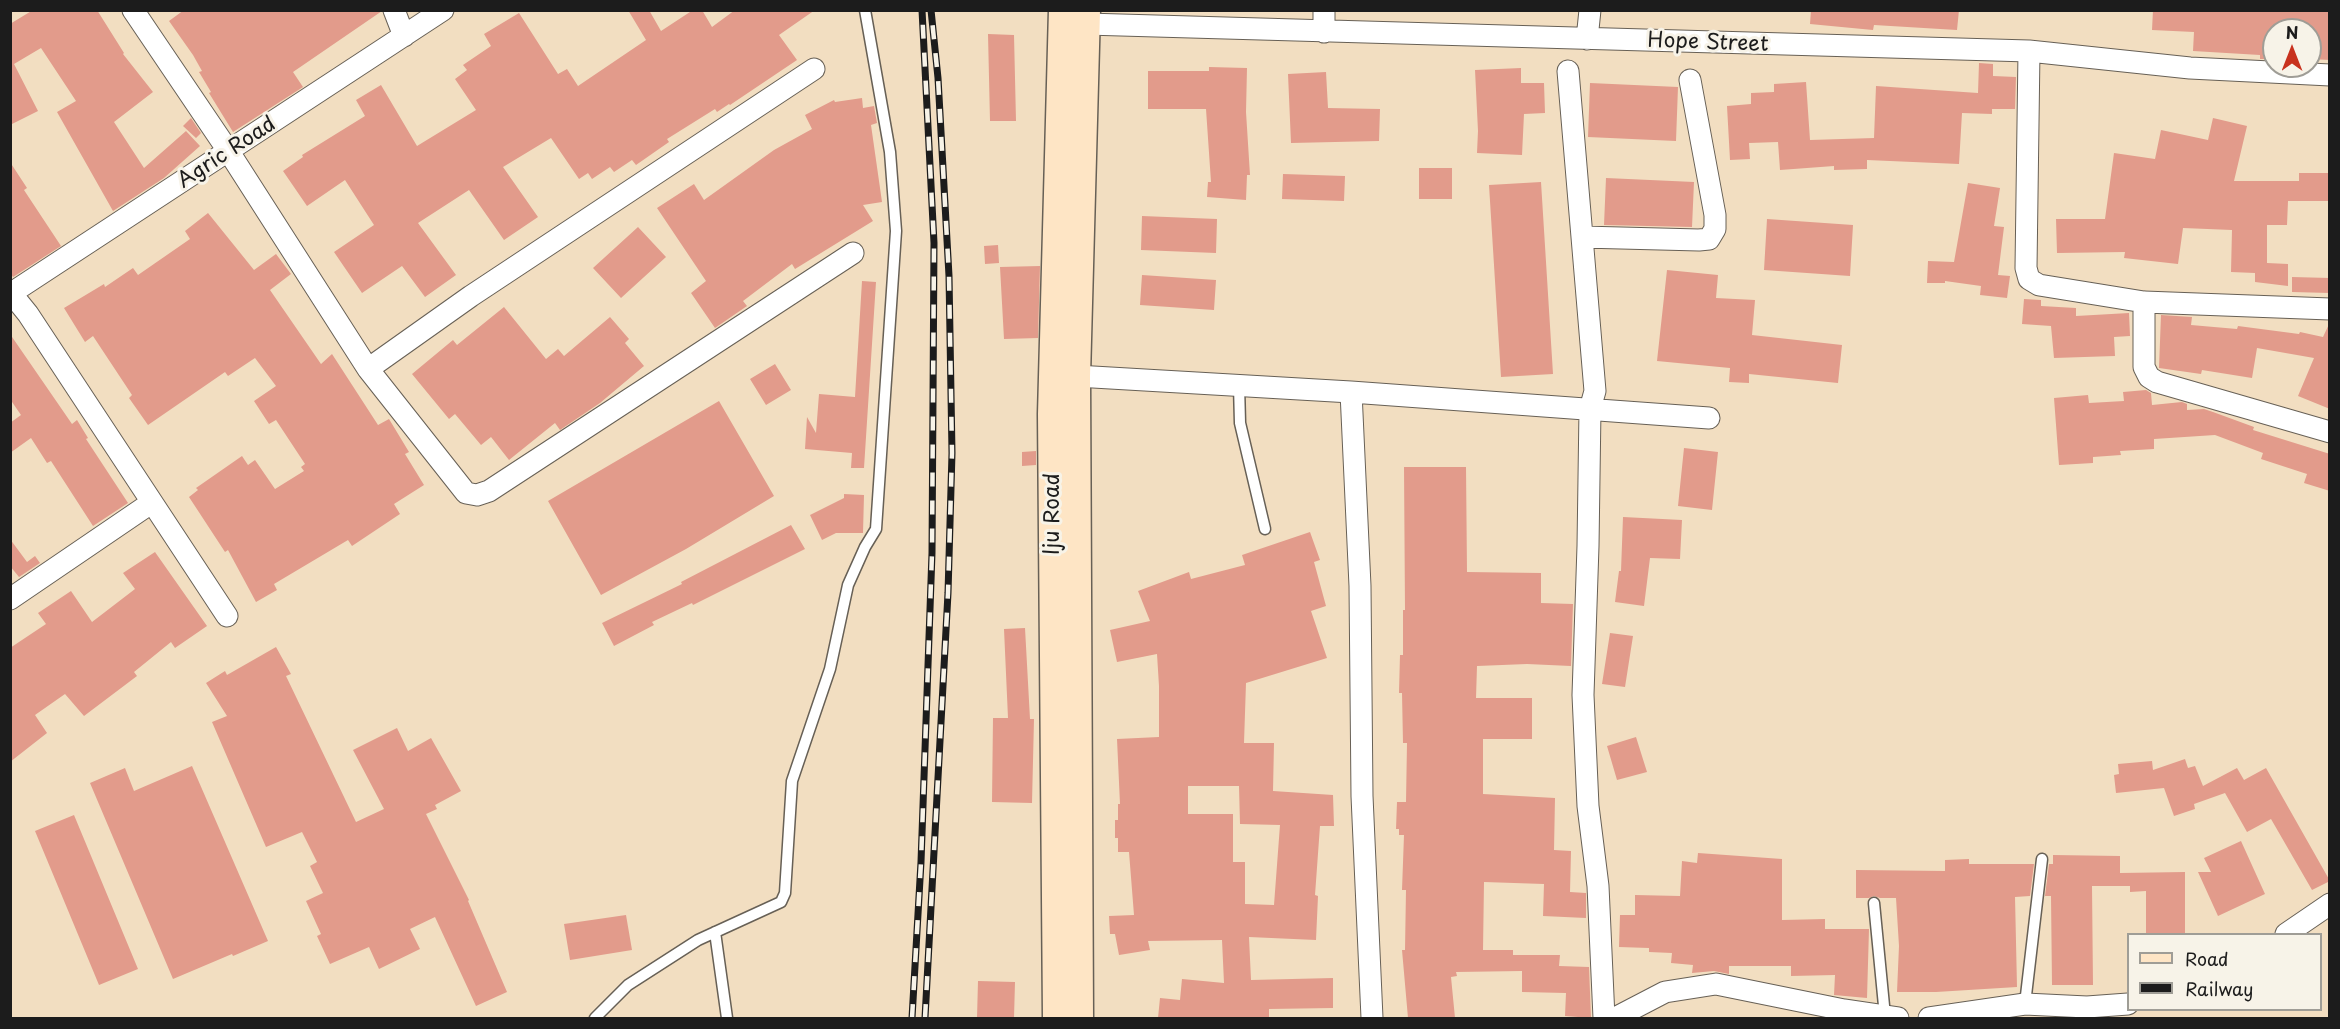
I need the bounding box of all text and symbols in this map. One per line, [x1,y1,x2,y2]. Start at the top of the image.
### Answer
north arrow [2262,18,2322,78]
text: N [2286,20,2298,44]
street label: Hope Street [1647,28,1769,58]
street label: Agric Road [173,112,281,194]
street label: Iju Road [1040,473,1066,555]
legend [2127,933,2322,1011]
text: Road [2185,945,2229,972]
text: Railway [2185,975,2253,1002]

